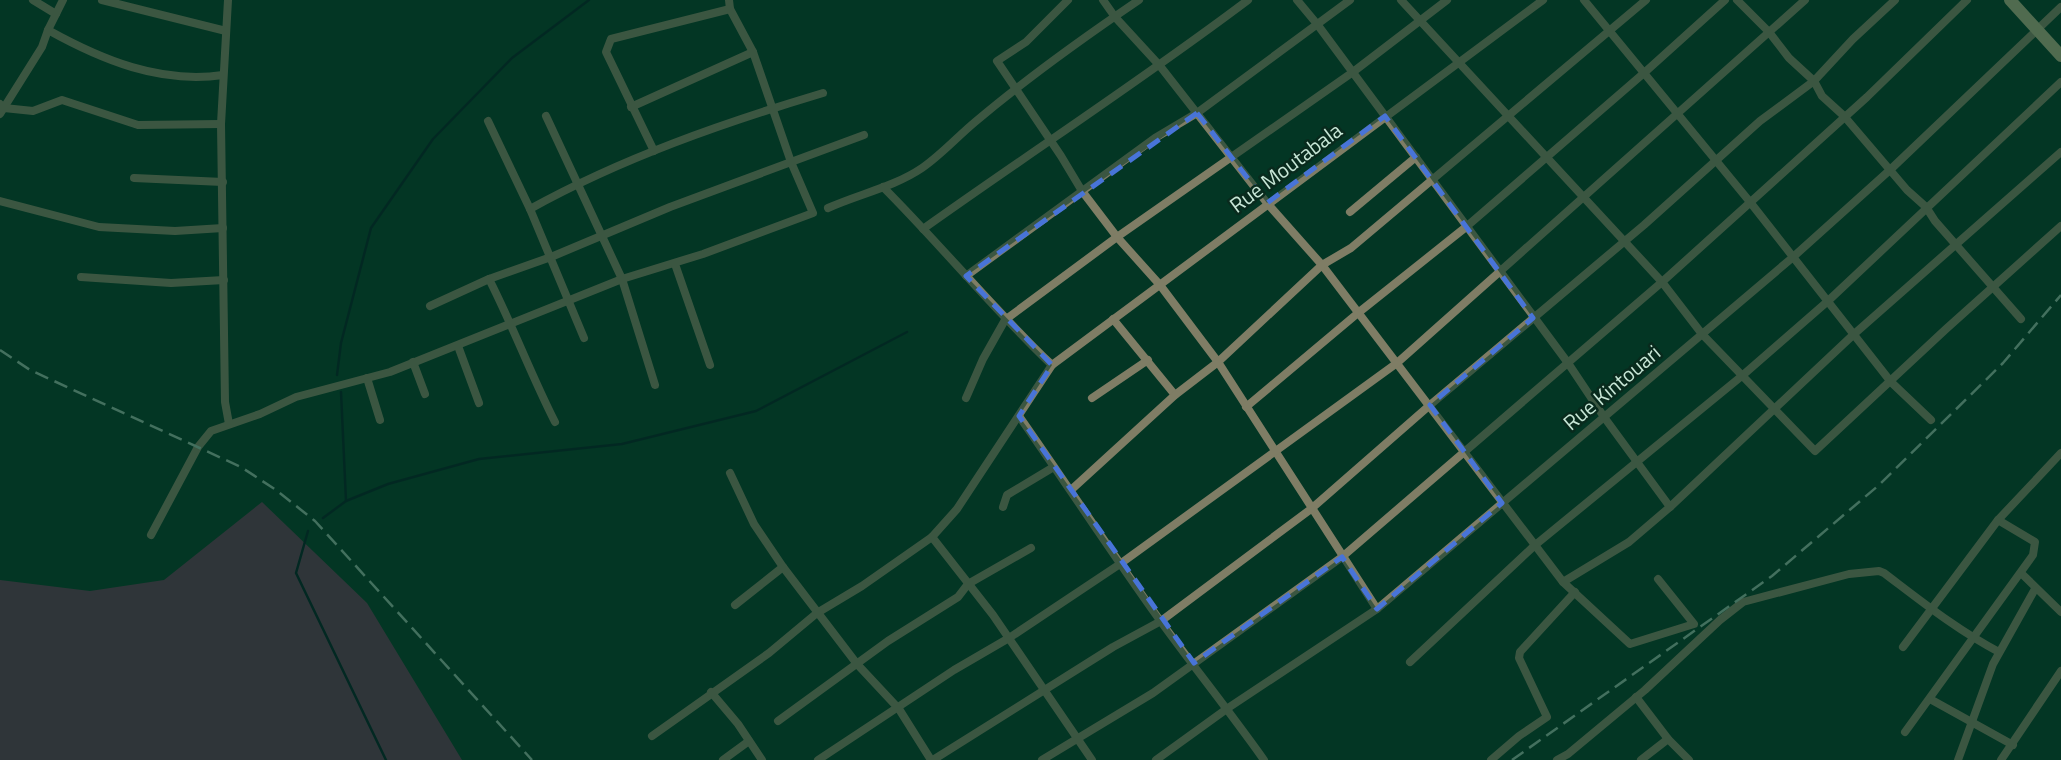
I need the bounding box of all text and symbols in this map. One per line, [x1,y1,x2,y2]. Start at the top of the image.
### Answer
street label: Rue Moutabala [1222,114,1349,220]
street label: Rue Kintouari [1555,337,1667,438]

